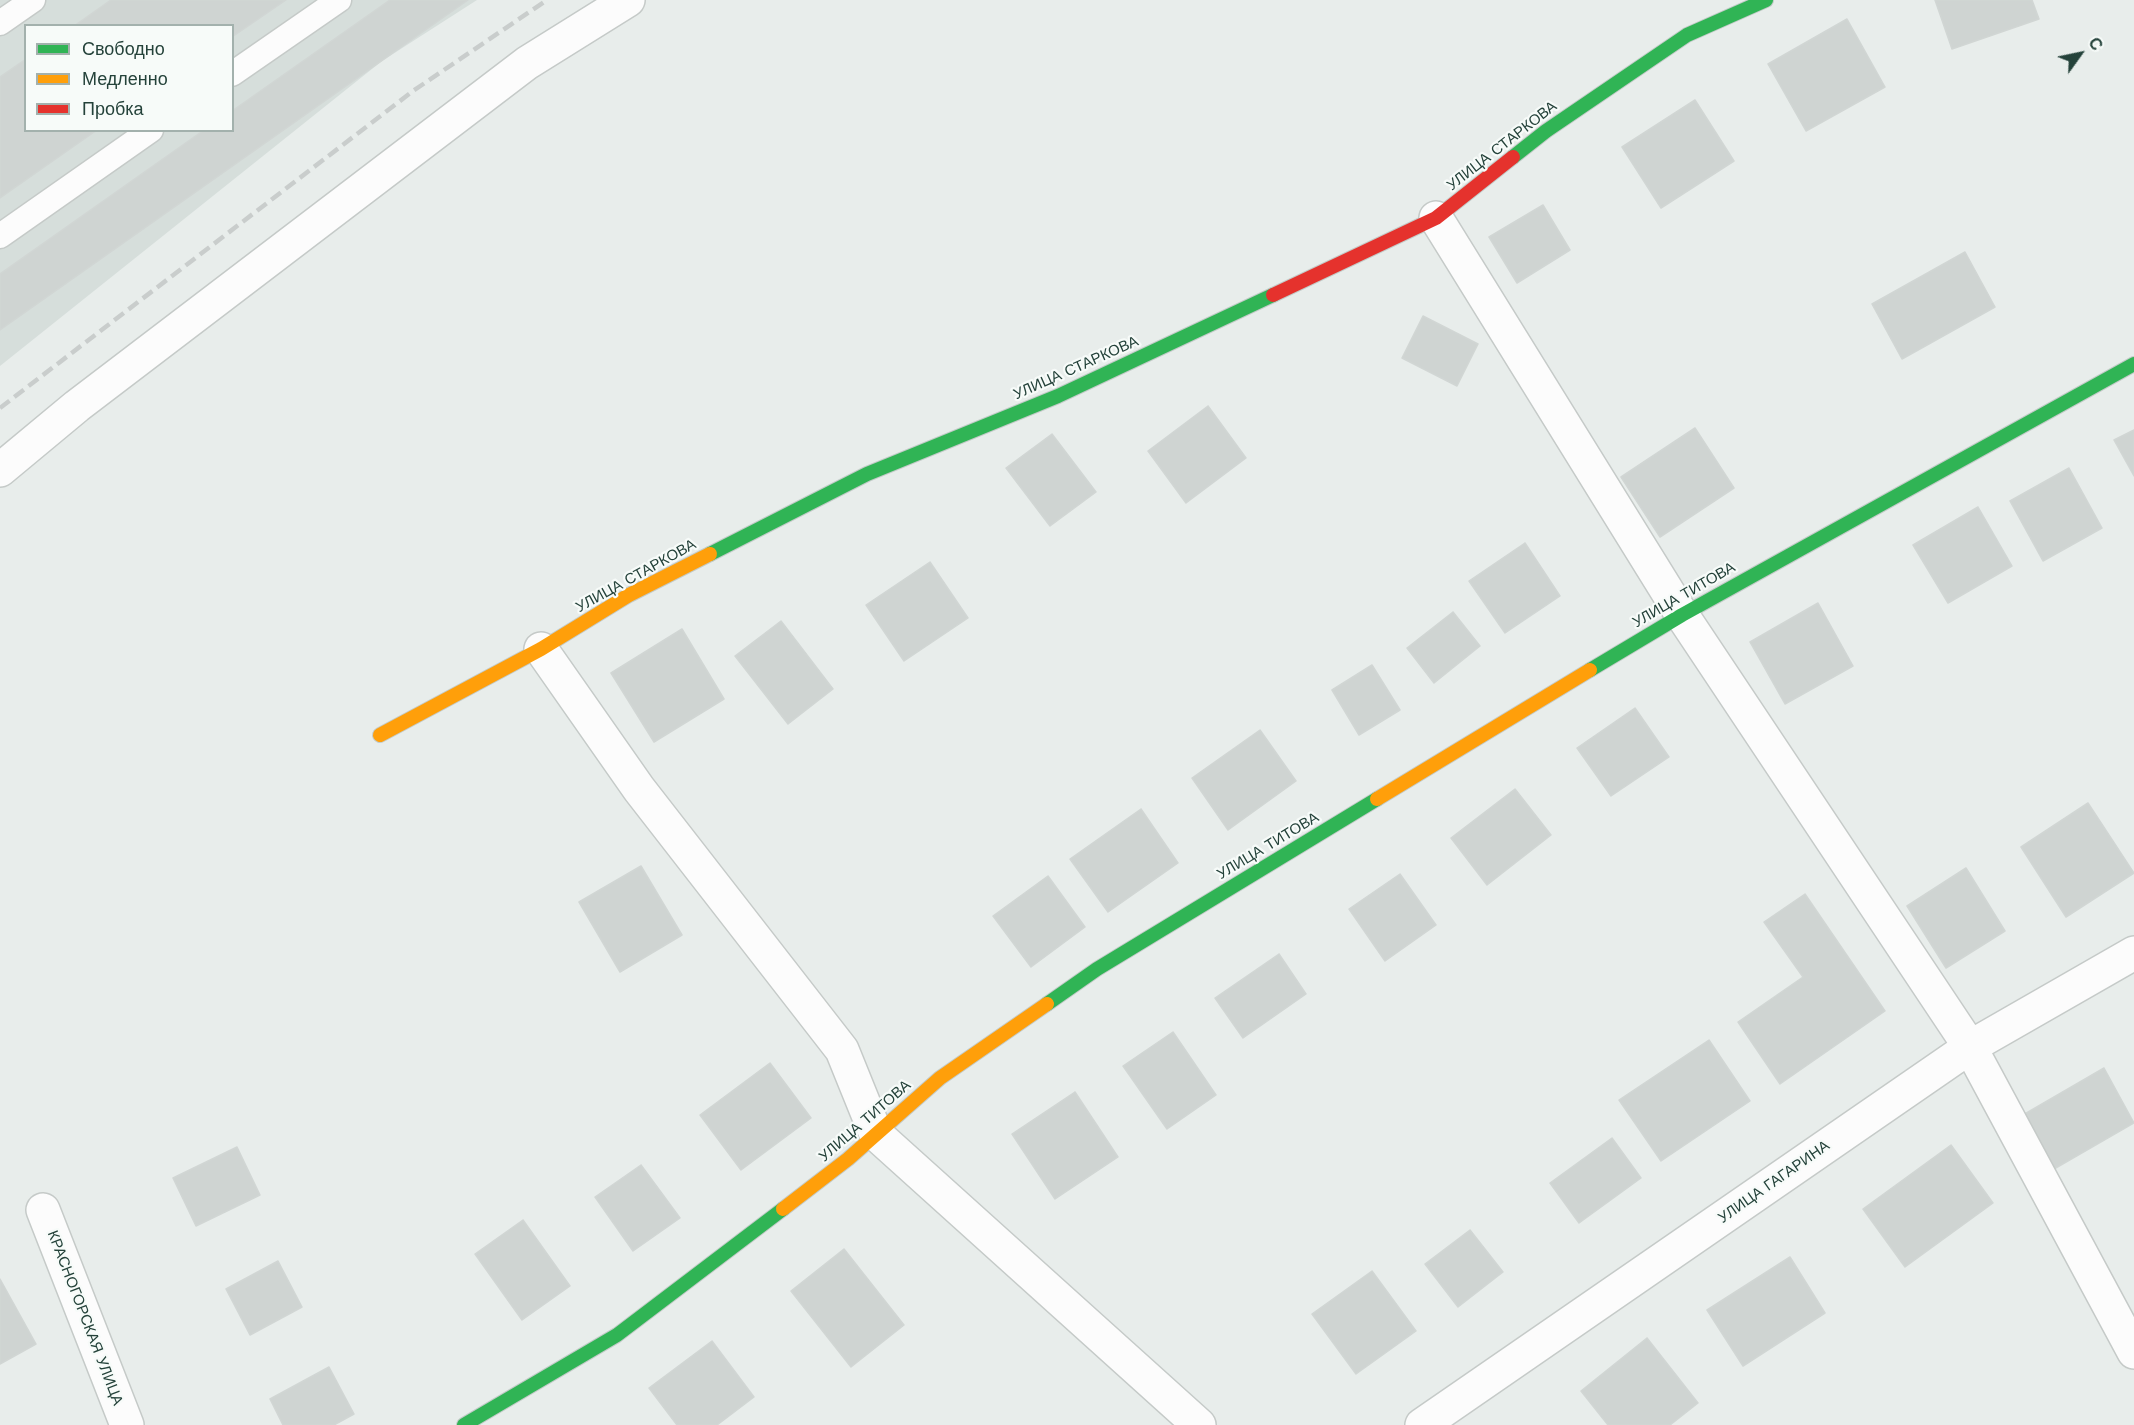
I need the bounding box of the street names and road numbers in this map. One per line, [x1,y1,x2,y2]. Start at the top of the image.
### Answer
street label: УЛИЦА СТАРКОВА [1443,97,1561,195]
street label: УЛИЦА СТАРКОВА [1011,332,1141,404]
street label: УЛИЦА СТАРКОВА [573,535,699,617]
street label: УЛИЦА ТИТОВА [1629,558,1739,632]
street label: УЛИЦА ТИТОВА [1214,809,1322,883]
street label: УЛИЦА ТИТОВА [816,1076,914,1166]
street label: УЛИЦА ГАГАРИНА [1715,1137,1833,1227]
street label: КРАСНОГОРСКАЯ УЛИЦА [43,1228,127,1408]

